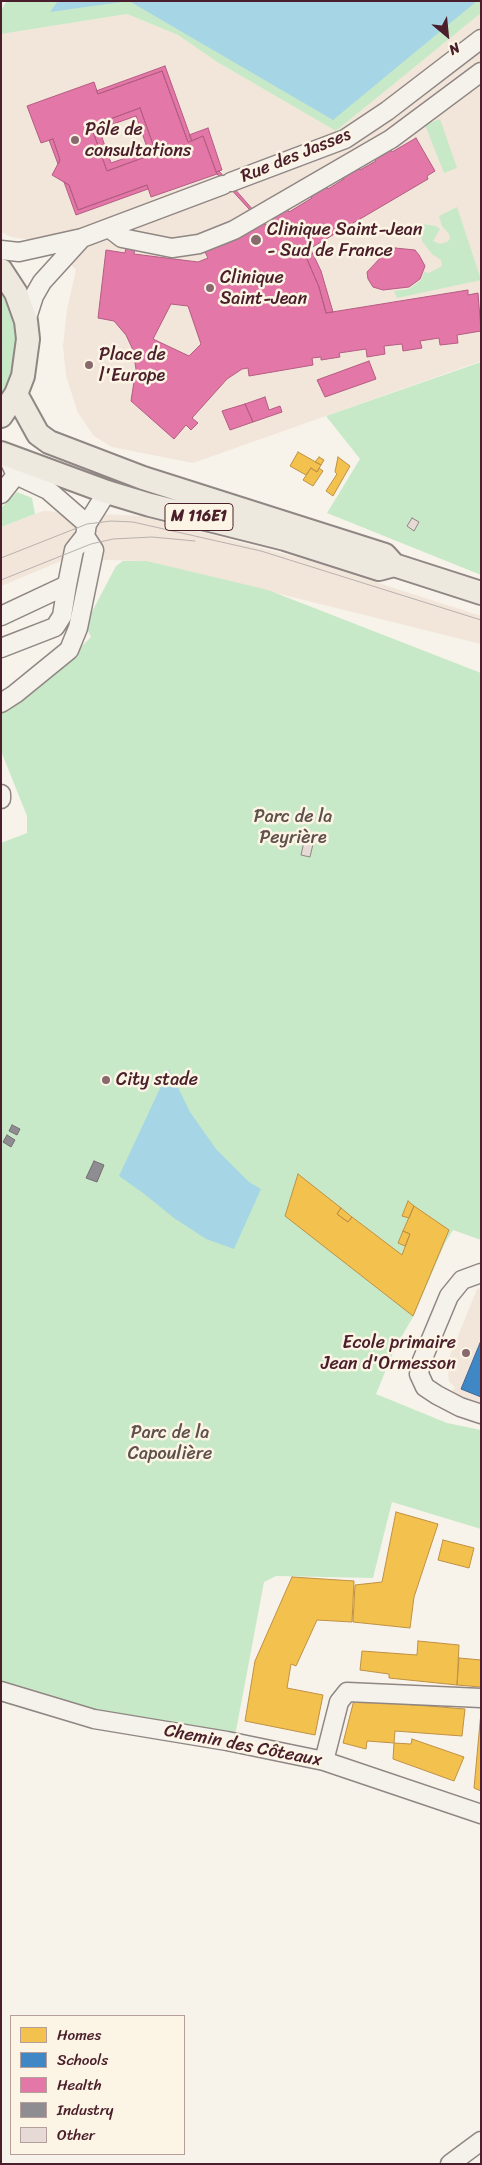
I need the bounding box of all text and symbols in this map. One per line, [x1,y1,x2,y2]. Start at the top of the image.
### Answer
north arrow [422,10,472,60]
text: N [444,35,464,62]
place label: Pôle de consultations [85,119,191,162]
street label: Rue des Jasses [238,124,354,188]
marker: Pôle de consultations [69,134,81,146]
place label: Clinique Saint-Jean - Sud de France [267,219,423,262]
marker: Clinique Saint-Jean - Sud de France [249,233,263,247]
place label: Clinique Saint-Jean [220,267,307,310]
marker: Clinique Saint-Jean [204,282,216,294]
place label: Place de l'Europe [99,344,166,386]
marker: Place de l'Europe [83,359,95,371]
road number: M 116E1 [165,504,233,530]
park label: Parc de la Peyrière [254,806,332,849]
place label: City stade [116,1069,198,1091]
marker: City stade [100,1074,112,1086]
place label: Ecole primaire Jean d'Ormesson [321,1332,456,1375]
marker: Ecole primaire Jean d'Ormesson [460,1347,472,1359]
park label: Parc de la Capoulière [128,1422,212,1465]
street label: Chemin des Côteaux [162,1720,324,1772]
legend [10,2015,185,2155]
text: Homes [57,2022,101,2048]
text: Schools [57,2047,108,2073]
text: Health [57,2072,102,2098]
text: Industry [57,2097,114,2123]
text: Other [57,2122,95,2148]

